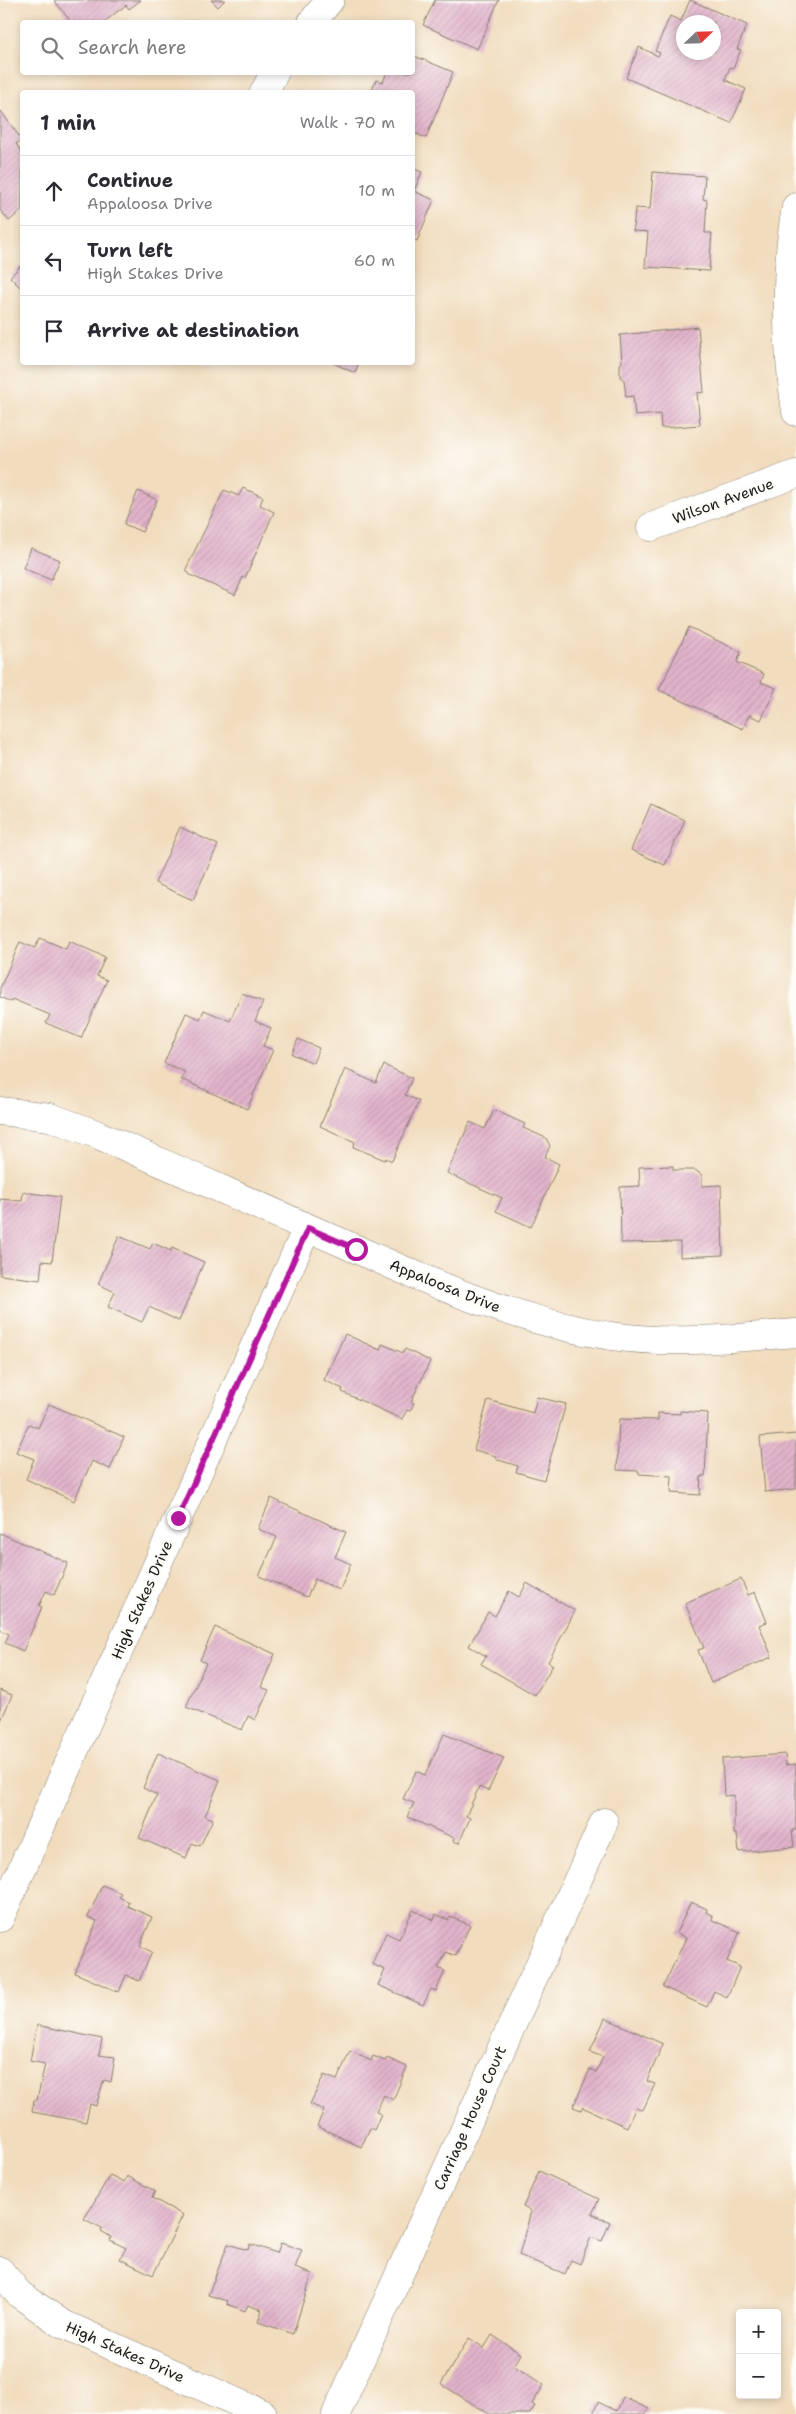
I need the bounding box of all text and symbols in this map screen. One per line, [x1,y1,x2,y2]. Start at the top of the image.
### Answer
north arrow [676,15,721,60]
search box [20,20,415,75]
icon: search [38,34,66,62]
text: Search here [78,35,187,60]
text: 1 min [40,109,96,137]
text: Walk · 70 m [300,112,395,133]
text: Continue [87,168,173,193]
icon: ahead [40,177,68,205]
text: 10 m [358,180,395,201]
text: Appaloosa Drive [87,193,213,214]
text: Turn left [87,238,173,263]
icon: left [40,247,68,275]
text: 60 m [354,250,395,271]
text: High Stakes Drive [87,263,223,284]
icon: arrive [40,317,68,345]
text: Arrive at destination [87,318,299,343]
street label: Wilson Avenue [670,473,776,529]
route start [345,1238,368,1261]
street label: Appaloosa Drive [387,1255,503,1317]
route end [167,1507,190,1530]
street label: High Stakes Drive [107,1537,177,1663]
street label: Carriage House Court [429,2043,511,2193]
map controls [736,2309,781,2399]
button: + [736,2309,781,2354]
street label: High Stakes Drive [62,2317,188,2387]
button: − [736,2354,781,2399]

